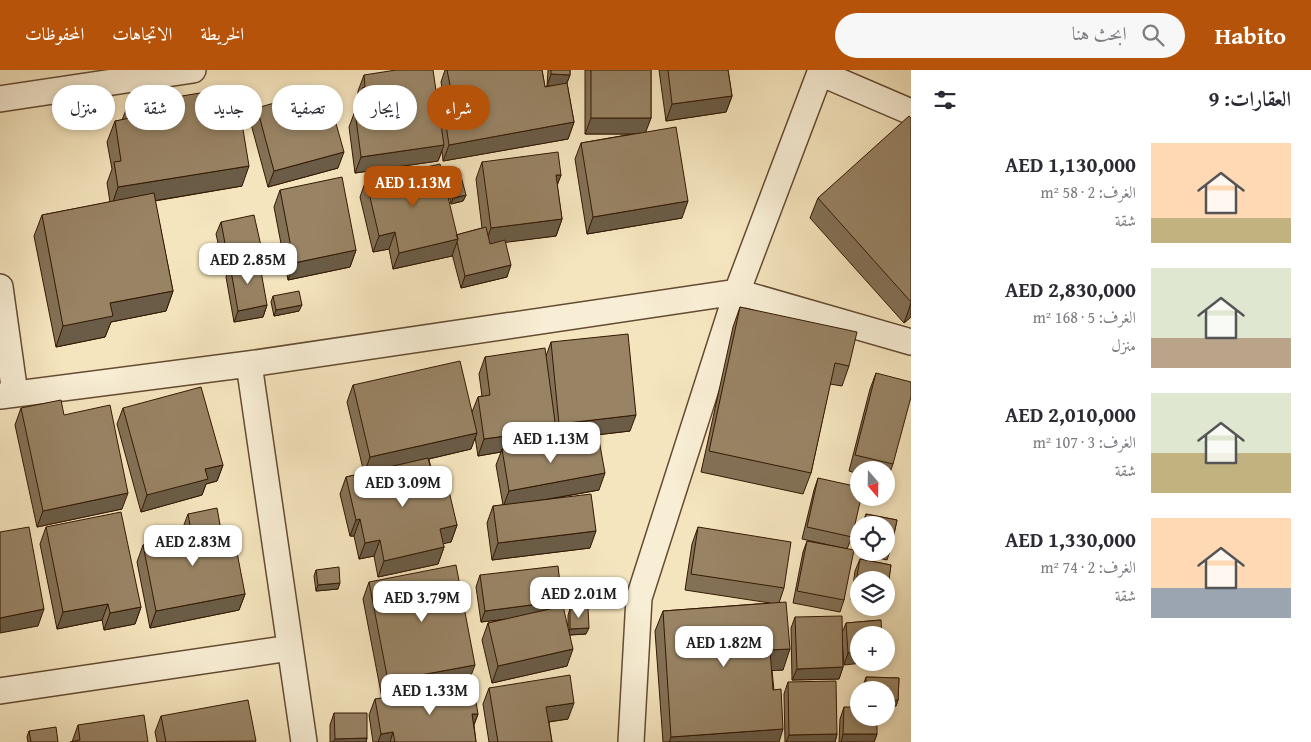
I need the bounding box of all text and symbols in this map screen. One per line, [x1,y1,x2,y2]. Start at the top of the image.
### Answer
search box [835,13,1185,58]
text: Habito [1215,18,1286,53]
text: ابحث هنا [1072,19,1127,47]
text: المحفوظات [25,20,84,47]
text: الاتجاهات [112,20,172,47]
text: الخريطة [200,20,244,47]
icon: search [1139,21,1167,49]
text: العقارات: 9 [1209,83,1291,114]
chip: منزل [52,85,115,130]
chip: شقة [125,85,185,130]
chip: جديد [195,85,262,130]
chip: تصفية [272,85,343,130]
chip: إيجار [353,85,417,130]
chip: شراء [427,85,490,130]
icon: filters [931,86,959,114]
text: AED 1,130,000 [1005,149,1136,180]
icon: home [1191,163,1251,223]
pin: AED 1.13M [356,166,470,208]
text: AED 1.13M [375,170,451,194]
text: الغرف: 2 · 58 m² [1040,180,1136,204]
text: شقة [1115,208,1136,232]
pin: AED 2.85M [191,242,305,285]
text: AED 2.85M [210,247,286,271]
text: AED 2,830,000 [1005,274,1136,305]
icon: home [1191,288,1251,348]
text: الغرف: 5 · 168 m² [1033,305,1136,329]
text: منزل [1111,333,1136,357]
text: AED 2,010,000 [1005,399,1136,430]
icon: home [1191,413,1251,473]
pin: AED 1.13M [494,422,608,464]
text: AED 1.13M [513,426,589,450]
text: الغرف: 3 · 107 m² [1033,430,1136,454]
text: شقة [1115,458,1136,482]
north arrow [850,461,895,506]
map controls [850,461,895,726]
pin: AED 3.09M [346,466,460,508]
text: AED 3.09M [365,470,441,494]
button: locate [850,516,895,561]
pin: AED 2.83M [136,524,250,567]
text: AED 1,330,000 [1005,524,1136,555]
text: AED 2.83M [155,529,231,553]
icon: home [1191,538,1251,598]
text: الغرف: 2 · 74 m² [1040,555,1136,579]
button: layers [850,571,895,616]
pin: AED 2.01M [522,576,636,619]
pin: AED 3.79M [365,580,479,623]
text: AED 2.01M [541,581,617,605]
text: شقة [1115,583,1136,607]
text: AED 3.79M [384,585,460,609]
pin: AED 1.82M [667,626,781,668]
button: + [850,626,895,671]
text: AED 1.82M [686,630,762,654]
pin: AED 1.33M [373,674,487,716]
text: AED 1.33M [392,678,468,702]
button: − [850,681,895,726]

